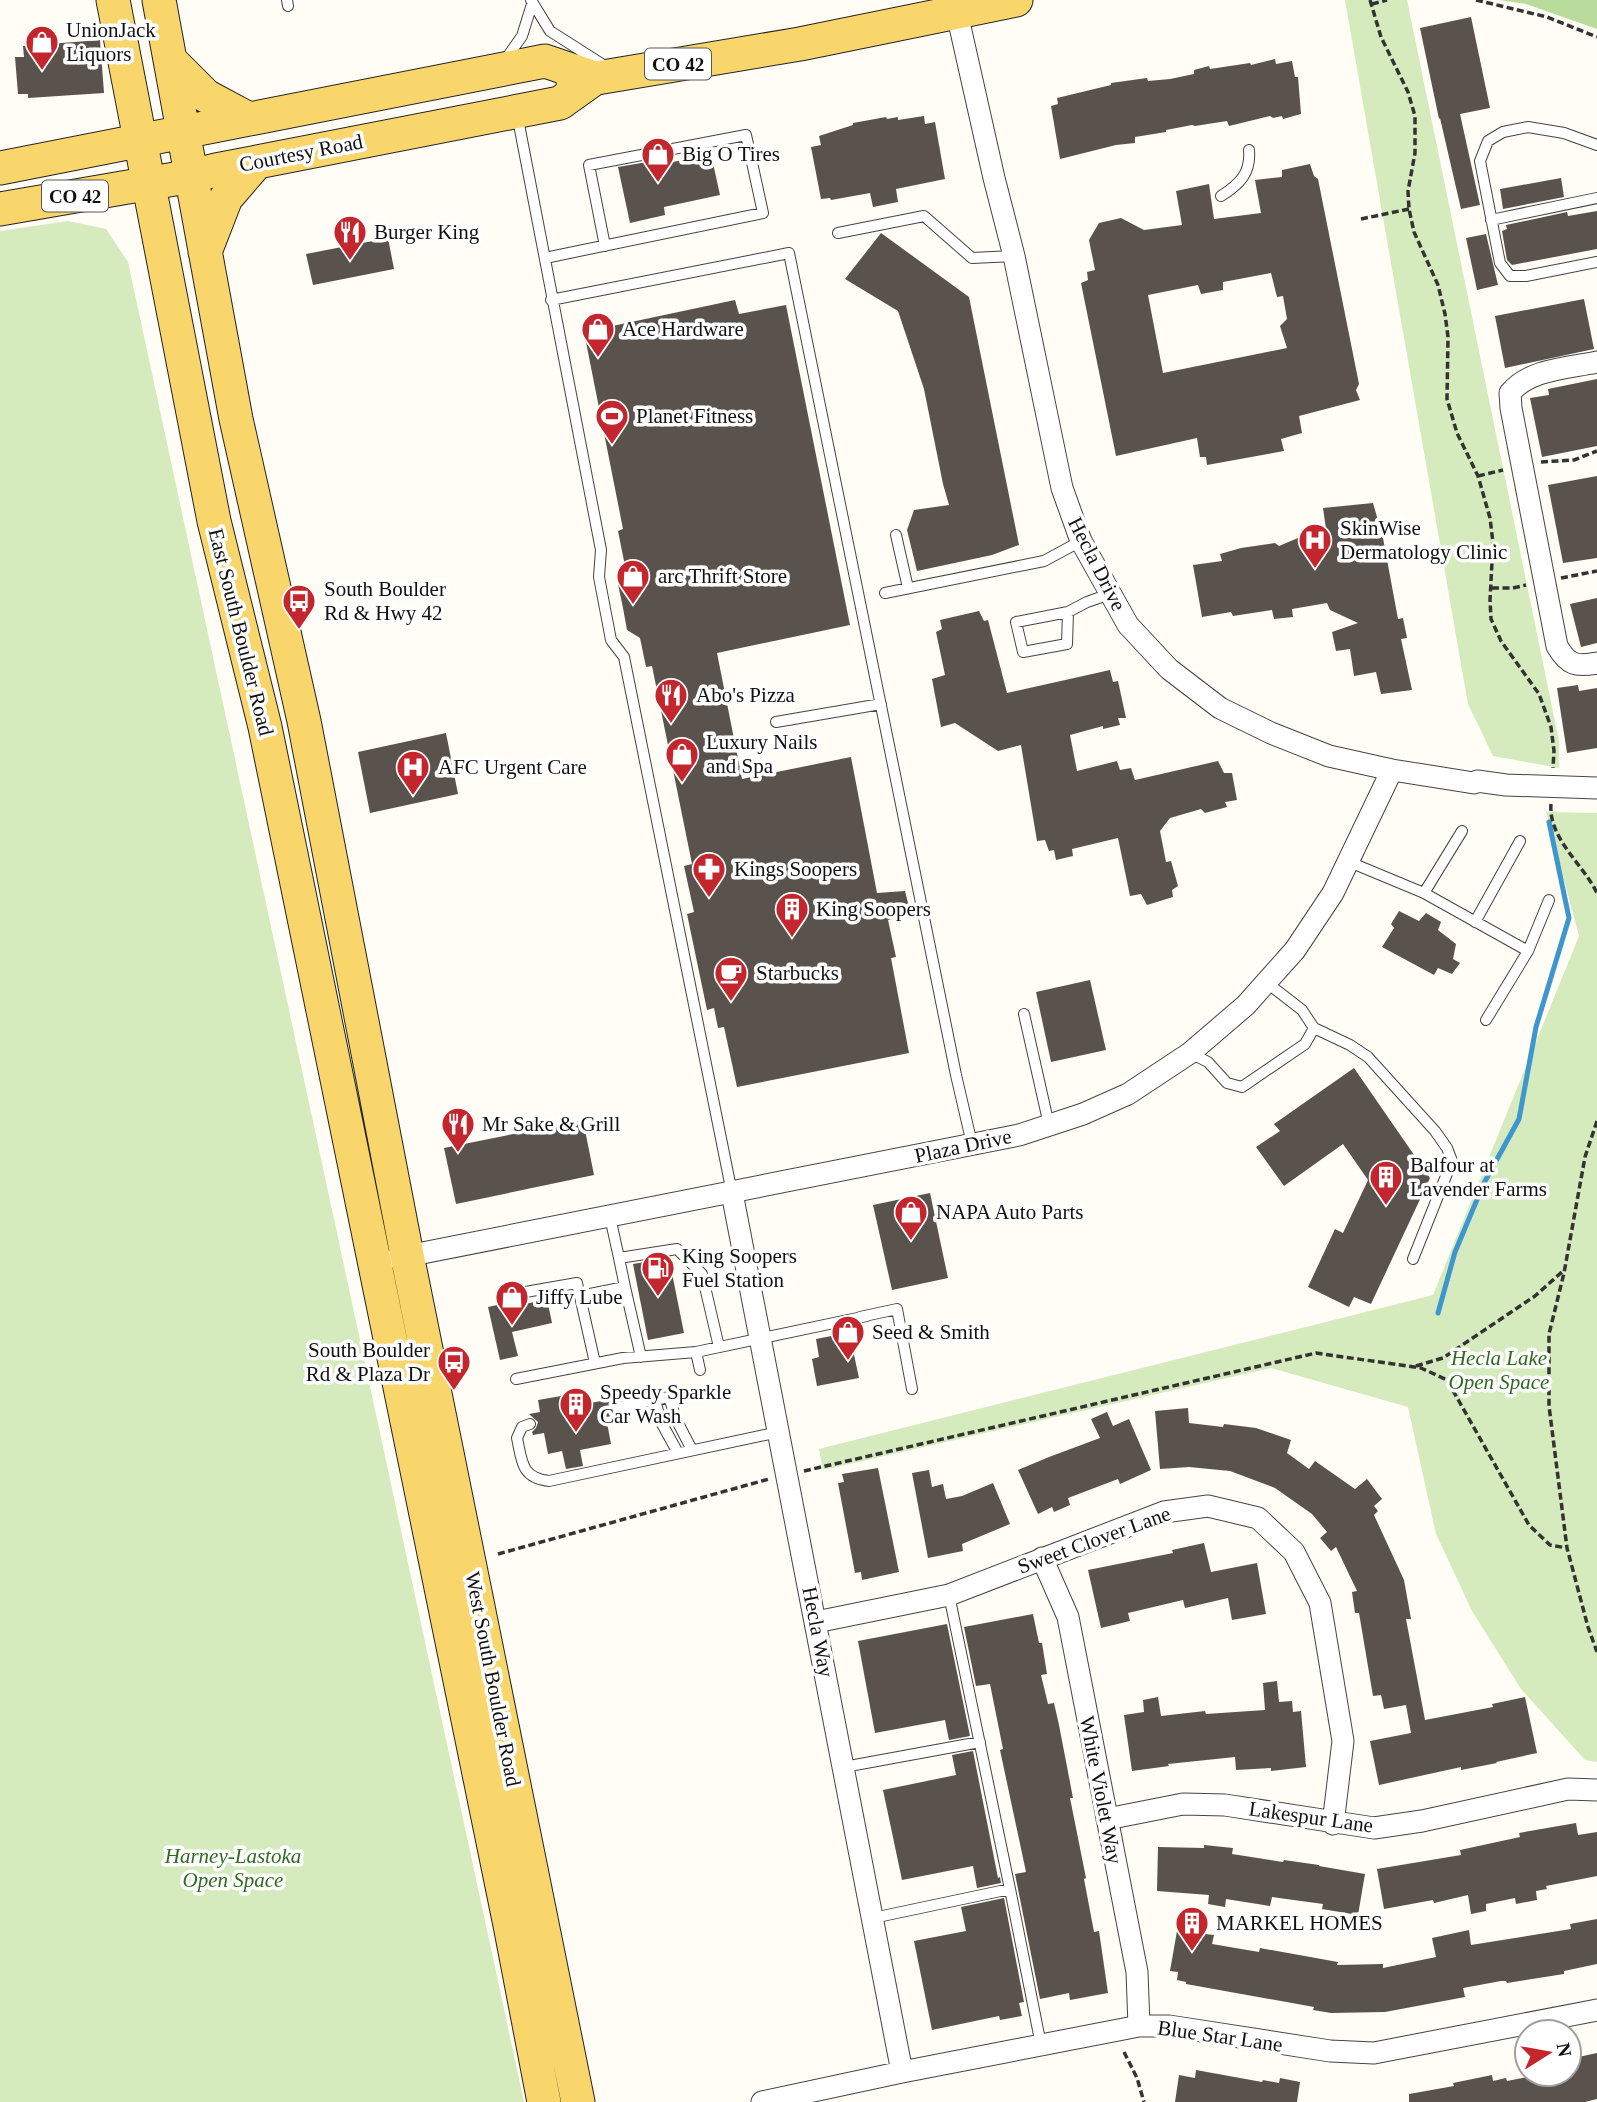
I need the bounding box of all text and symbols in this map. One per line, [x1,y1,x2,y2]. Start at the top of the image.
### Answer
place label: UnionJack Liquors [66,18,156,66]
shop icon: UnionJack Liquors [23,23,61,72]
road number: CO 42 [645,48,711,80]
street label: Courtesy Road [237,129,365,177]
shop icon: Big O Tires [639,135,677,184]
place label: Big O Tires [682,142,780,166]
road number: CO 42 [42,180,108,212]
restaurant icon: Burger King [331,213,369,262]
place label: Burger King [374,220,480,244]
shop icon: Ace Hardware [579,310,617,359]
place label: Ace Hardware [622,317,744,341]
sports icon: Planet Fitness [593,397,631,446]
place label: Planet Fitness [636,404,753,428]
street label: Hecla Drive [1063,513,1131,615]
place label: SkinWise Dermatology Clinic [1340,516,1507,564]
hospital icon: SkinWise Dermatology Clinic [1296,521,1334,570]
street label: East South Boulder Road [204,526,279,739]
shop icon: arc Thrift Store [614,557,652,606]
place label: arc Thrift Store [658,564,787,588]
place label: South Boulder Rd & Hwy 42 [324,577,446,625]
bus stop icon: South Boulder Rd & Hwy 42 [280,582,318,631]
restaurant icon: Abo's Pizza [652,676,690,725]
place label: Abo's Pizza [696,683,796,707]
place label: Luxury Nails and Spa [706,730,817,778]
shop icon: Luxury Nails and Spa [663,735,701,784]
hospital icon: AFC Urgent Care [394,748,432,797]
place label: AFC Urgent Care [438,755,587,779]
pharmacy icon: Kings Soopers [690,850,728,899]
place label: Kings Soopers [734,857,857,881]
building icon: King Soopers [773,890,811,939]
place label: King Soopers [816,897,931,921]
cafe icon: Starbucks [712,954,750,1003]
place label: Starbucks [756,961,839,985]
restaurant icon: Mr Sake & Grill [439,1105,477,1154]
place label: Mr Sake & Grill [482,1112,620,1136]
street label: Plaza Drive [912,1124,1014,1168]
place label: Balfour at Lavender Farms [1410,1153,1547,1201]
building icon: Balfour at Lavender Farms [1367,1158,1405,1207]
shop icon: NAPA Auto Parts [892,1193,930,1242]
place label: NAPA Auto Parts [936,1200,1083,1224]
place label: King Soopers Fuel Station [682,1244,797,1292]
fuel station icon: King Soopers Fuel Station [639,1249,677,1298]
shop icon: Jiffy Lube [493,1278,531,1327]
place label: Jiffy Lube [536,1285,623,1309]
shop icon: Seed & Smith [829,1313,867,1362]
place label: Seed & Smith [872,1320,990,1344]
place label: South Boulder Rd & Plaza Dr [306,1338,430,1386]
bus stop icon: South Boulder Rd & Plaza Dr [435,1343,473,1392]
park label: Hecla Lake Open Space [1449,1346,1549,1394]
place label: Speedy Sparkle Car Wash [600,1380,731,1428]
building icon: Speedy Sparkle Car Wash [557,1385,595,1434]
street label: Sweet Clover Lane [1014,1501,1174,1579]
street label: West South Boulder Road [460,1570,526,1789]
street label: Hecla Way [797,1585,839,1680]
street label: White Violet Way [1075,1714,1127,1867]
street label: Lakespur Lane [1247,1796,1375,1838]
park label: Harney-Lastoka Open Space [164,1844,301,1892]
building icon: MARKEL HOMES [1173,1904,1211,1953]
place label: MARKEL HOMES [1216,1911,1383,1935]
street label: Blue Star Lane [1156,2015,1284,2057]
north arrow [1513,2018,1583,2088]
text: N [1553,2041,1576,2059]

